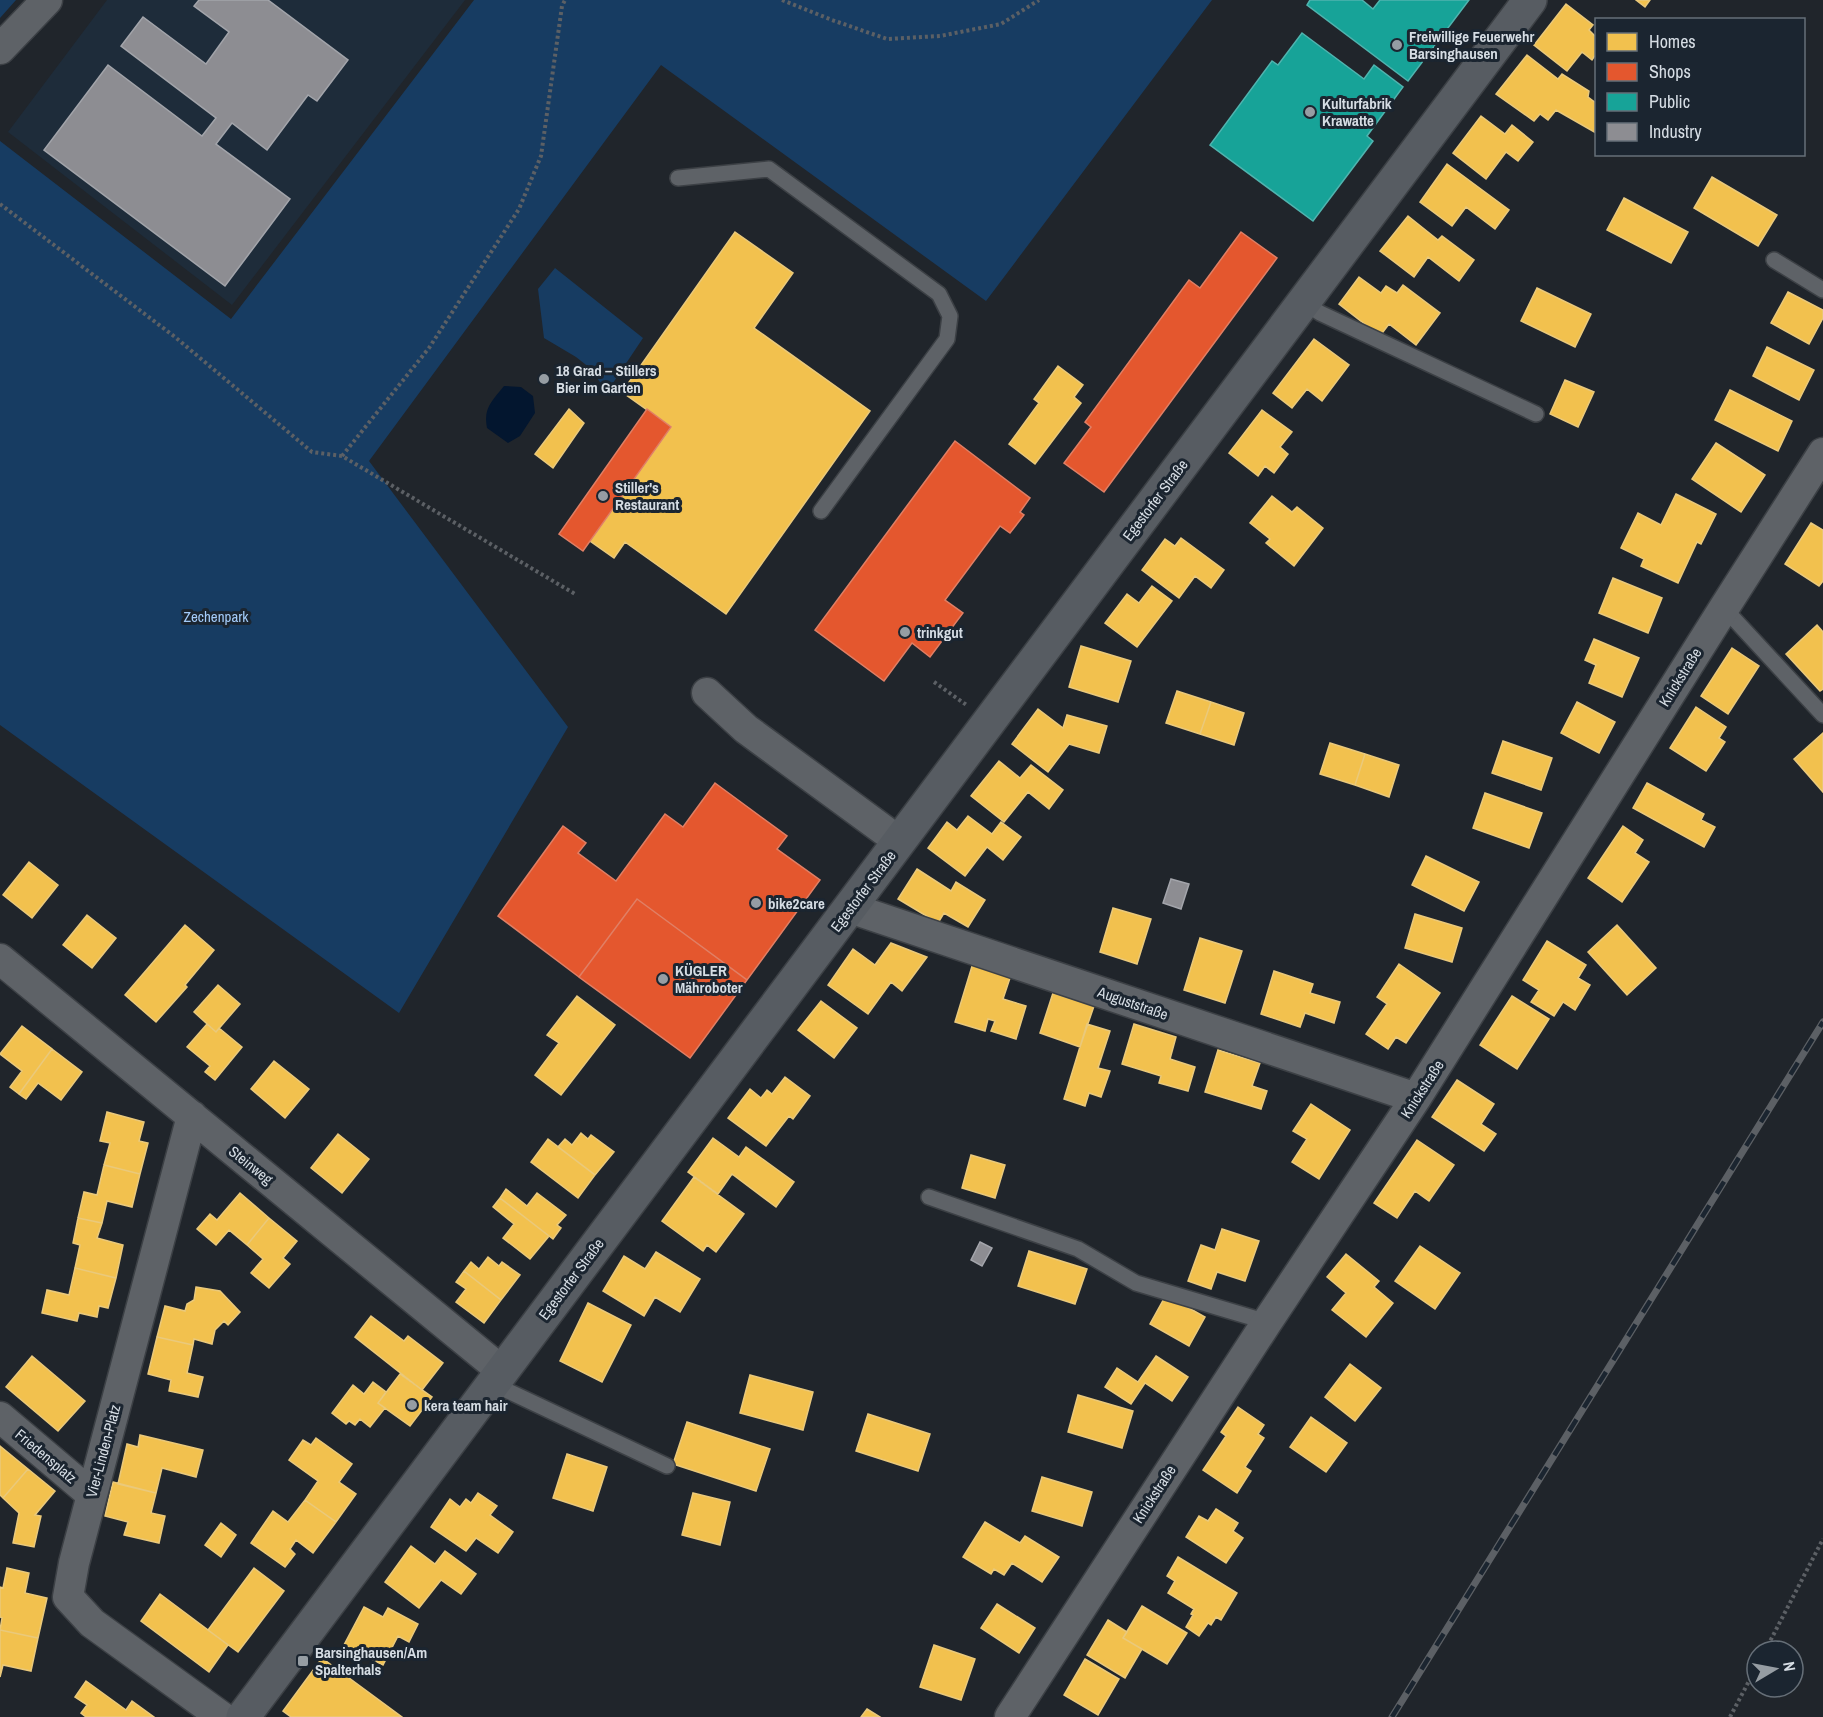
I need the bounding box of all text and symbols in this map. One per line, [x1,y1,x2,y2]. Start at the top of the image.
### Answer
legend [1595,18,1805,156]
place label: Freiwillige Feuerwehr Barsinghausen [1409,26,1534,64]
text: Homes [1649,29,1696,54]
marker: Freiwillige Feuerwehr Barsinghausen [1390,38,1404,52]
text: Shops [1649,59,1691,84]
text: Public [1649,89,1690,114]
place label: Kulturfabrik Krawatte [1322,93,1392,131]
marker: Kulturfabrik Krawatte [1303,105,1317,119]
text: Industry [1649,119,1702,144]
place label: 18 Grad – Stillers Bier im Garten [556,360,657,398]
marker: 18 Grad – Stillers Bier im Garten [537,372,551,386]
street label: Egestorfer Straße [1117,455,1193,545]
place label: Stiller's Restaurant [615,477,679,515]
marker: Stiller's Restaurant [596,489,610,503]
park label: Zechenpark [184,606,249,627]
place label: trinkgut [917,622,963,643]
marker: trinkgut [898,625,912,639]
street label: Knickstraße [1654,643,1706,710]
street label: Egestorfer Straße [825,846,901,936]
place label: bike2care [768,893,825,914]
marker: bike2care [749,896,763,910]
place label: KÜGLER Mähroboter [675,960,743,998]
marker: KÜGLER Mähroboter [656,972,670,986]
street label: Auguststraße [1094,981,1171,1025]
street label: Knickstraße [1395,1056,1449,1122]
street label: Steinweg [224,1141,278,1189]
street label: Egestorfer Straße [533,1234,609,1324]
place label: kera team hair [424,1395,508,1416]
marker: kera team hair [405,1398,419,1412]
street label: Vier-Linden-Platz [80,1402,126,1500]
street label: Friedensplatz [11,1424,81,1488]
street label: Knickstraße [1127,1461,1181,1527]
north arrow [1745,1639,1805,1699]
place label: Barsinghausen/Am Spalterhals [315,1642,427,1680]
marker: Barsinghausen/Am Spalterhals [296,1654,310,1668]
text: N [1778,1660,1801,1673]

